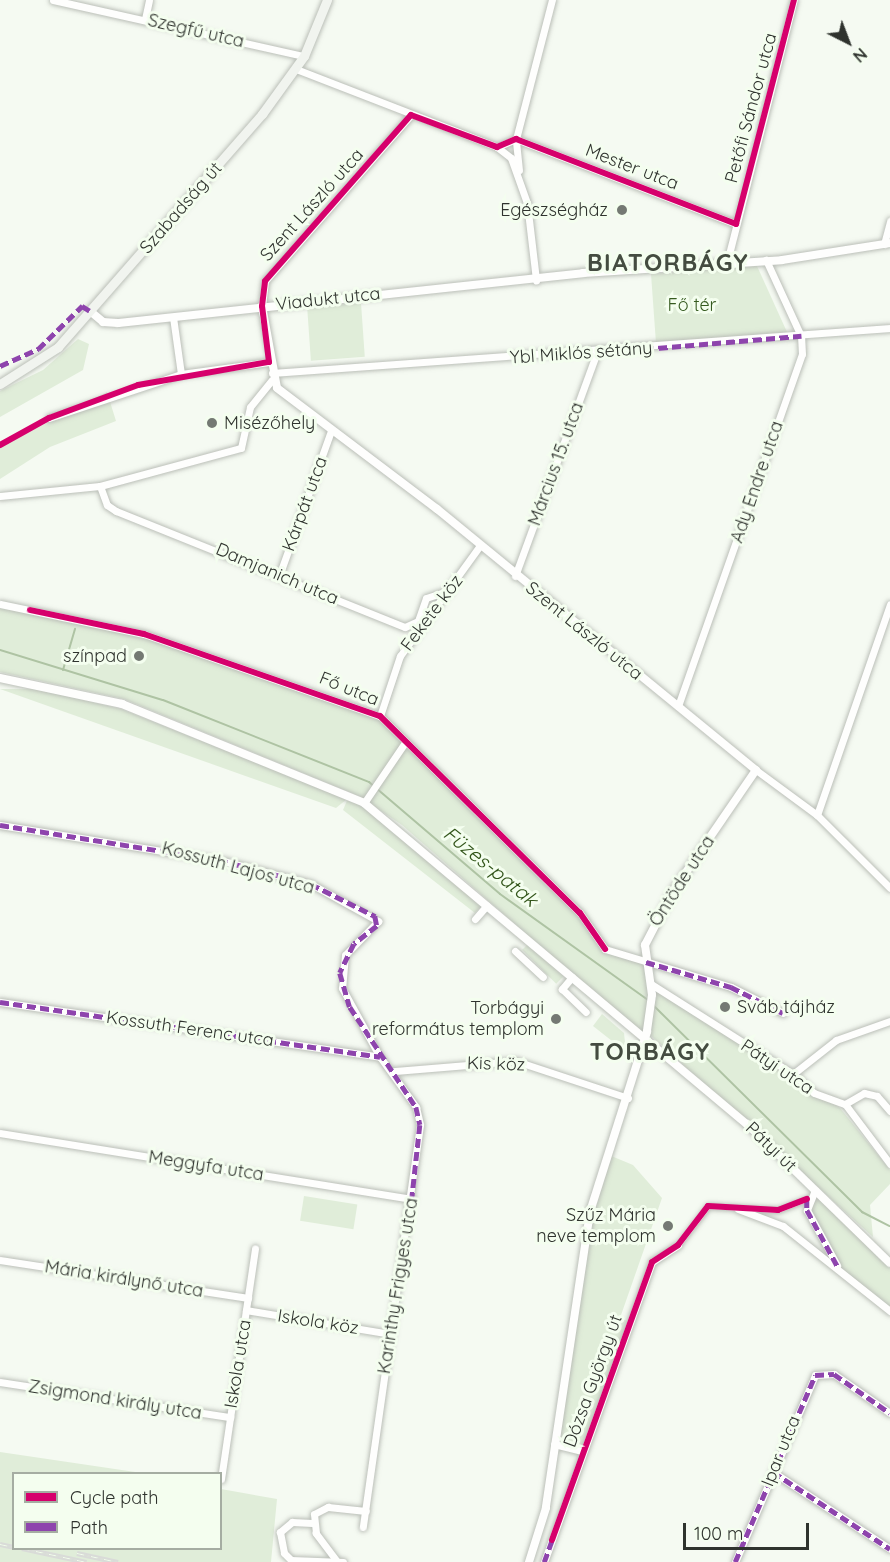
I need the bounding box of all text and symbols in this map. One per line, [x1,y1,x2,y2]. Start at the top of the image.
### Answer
street label: Szegfű utca [146,9,246,53]
north arrow [818,12,878,72]
street label: Petőfi Sándor utca [721,31,781,185]
text: N [849,44,871,67]
street label: Mester utca [582,139,682,195]
street label: Szent László utca [256,144,368,266]
street label: Szabadság út [135,158,227,258]
place label: Egészségház [500,199,608,221]
marker: Egészségház [613,201,631,219]
district label: BIATORBÁGY [587,249,749,277]
street label: Viadukt utca [275,283,381,315]
park label: Fő tér [667,294,717,316]
street label: Ybl Miklós sétány [509,337,653,369]
street label: Március 15. utca [524,399,588,529]
place label: Misézőhely [224,412,315,434]
marker: Misézőhely [205,416,219,430]
street label: Ady Endre utca [726,418,788,546]
street label: Kárpát utca [278,454,332,554]
street label: Damjanich utca [212,538,342,610]
street label: Fekete köz [396,571,468,655]
street label: Szent László utca [521,577,647,685]
place label: színpad [63,645,127,667]
marker: színpad [132,649,146,663]
street label: Fő utca [316,667,382,711]
water label: Füzes-patak [439,821,543,911]
street label: Öntöde utca [645,832,719,930]
street label: Kossuth Lajos utca [159,837,317,899]
place label: Sváb tájház [737,996,835,1018]
place label: Torbágyi református templom [372,998,544,1040]
marker: Sváb tájház [718,1000,732,1014]
street label: Kossuth Ferenc utca [105,1007,275,1051]
marker: Torbágyi református templom [549,1012,563,1026]
street label: Pátyi utca [737,1035,817,1099]
district label: TORBÁGY [589,1038,711,1066]
street label: Kis köz [466,1052,526,1076]
street label: Pátyi út [741,1117,801,1177]
street label: Meggyfa utca [147,1146,265,1186]
street label: Karinthy Frigyes utca [373,1197,423,1375]
place label: Szűz Mária neve templom [536,1205,656,1248]
marker: Szűz Mária neve templom [661,1219,675,1233]
street label: Mária királynő utca [43,1256,205,1302]
street label: Iskola köz [276,1305,360,1339]
street label: Dózsa György út [559,1312,627,1450]
street label: Iskola utca [220,1318,256,1410]
street label: Zsigmond király utca [27,1376,203,1424]
street label: Ipar utca [757,1412,805,1490]
legend [12,1472,222,1550]
text: Cycle path [70,1486,158,1509]
scale bar [686,1511,812,1549]
text: Path [70,1516,108,1539]
text: 100 m [694,1522,743,1545]

